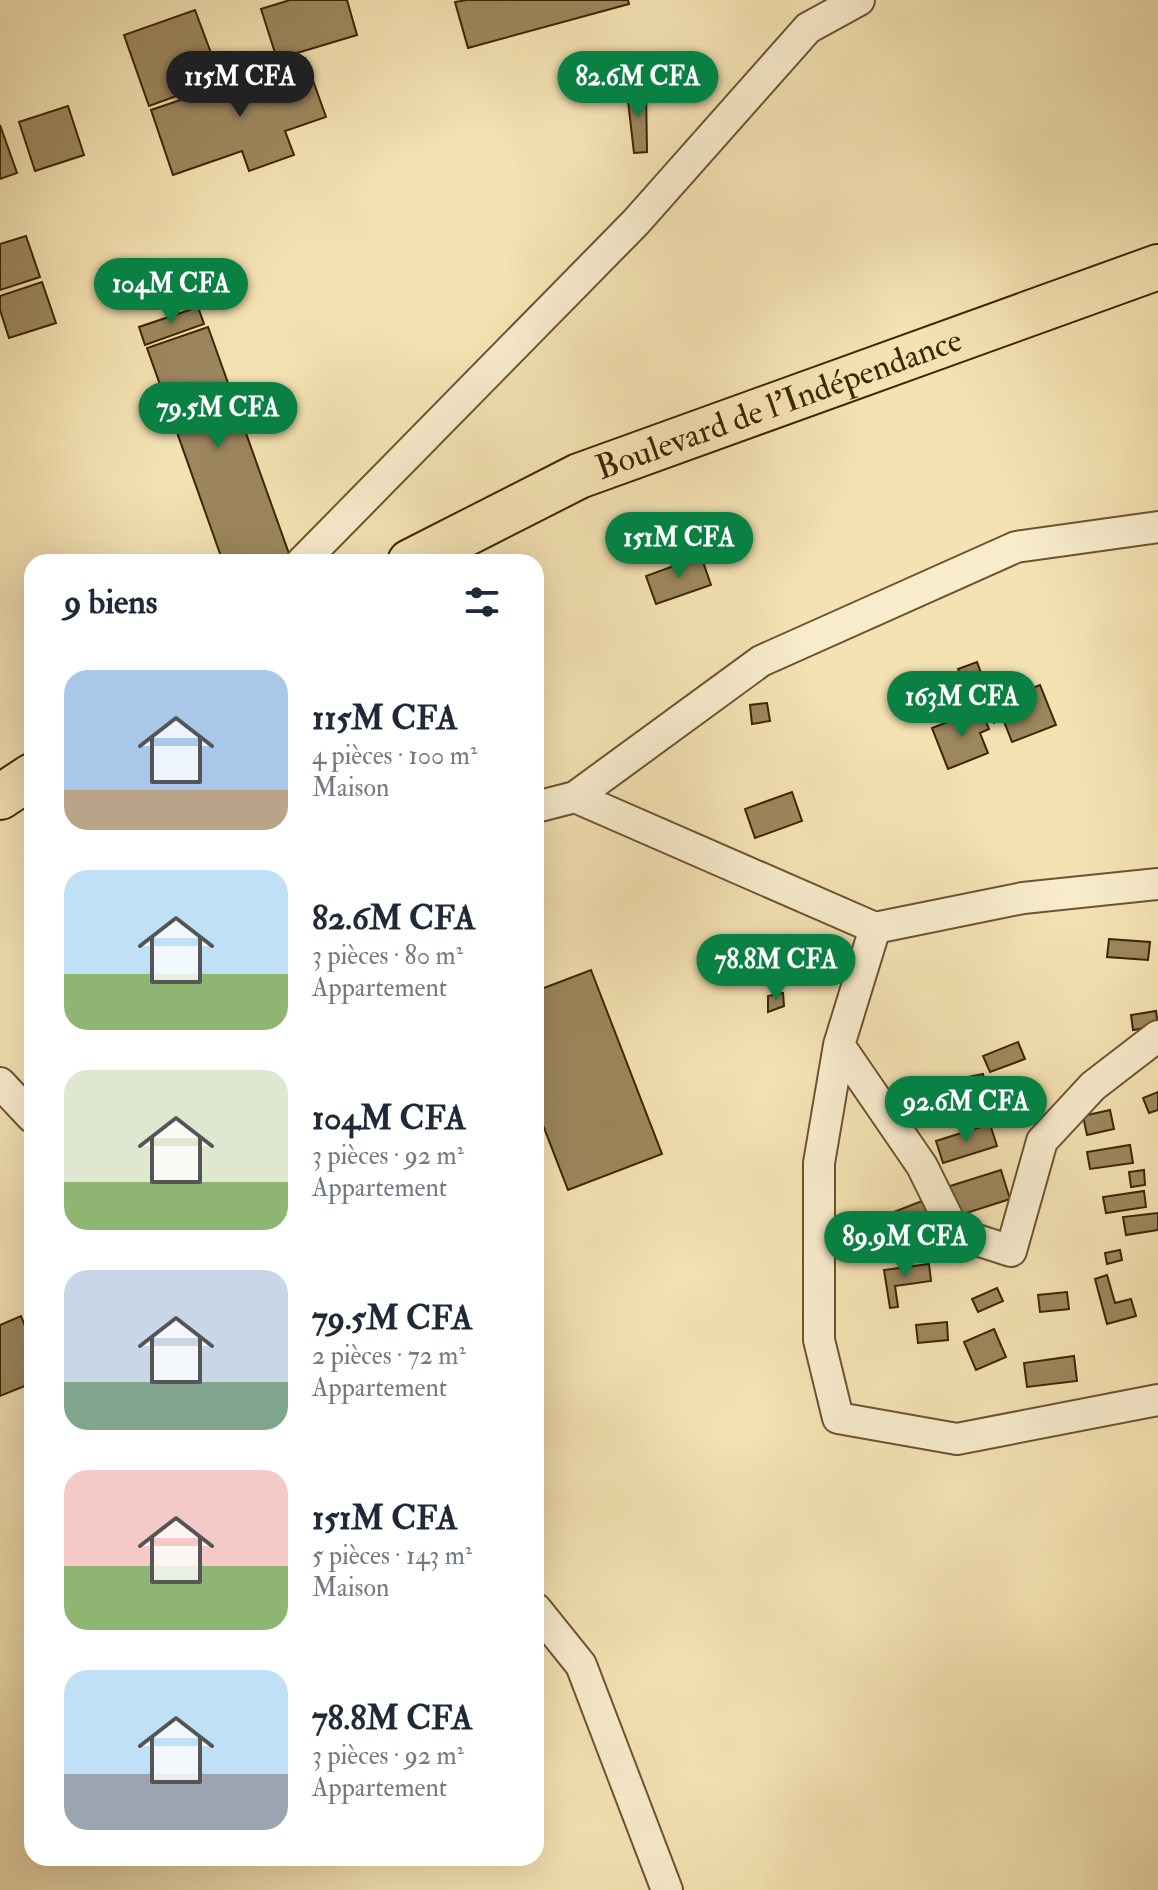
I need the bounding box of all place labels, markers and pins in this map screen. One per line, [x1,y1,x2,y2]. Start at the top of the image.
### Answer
pin: 115M CFA [157,51,323,119]
pin: 82.6M CFA [546,51,730,119]
pin: 104M CFA [88,258,254,326]
pin: 79.5M CFA [126,382,310,450]
pin: 151M CFA [596,512,762,580]
pin: 163M CFA [879,671,1045,739]
pin: 78.8M CFA [684,934,868,1002]
pin: 92.6M CFA [874,1076,1058,1144]
pin: 89.9M CFA [813,1211,997,1279]

